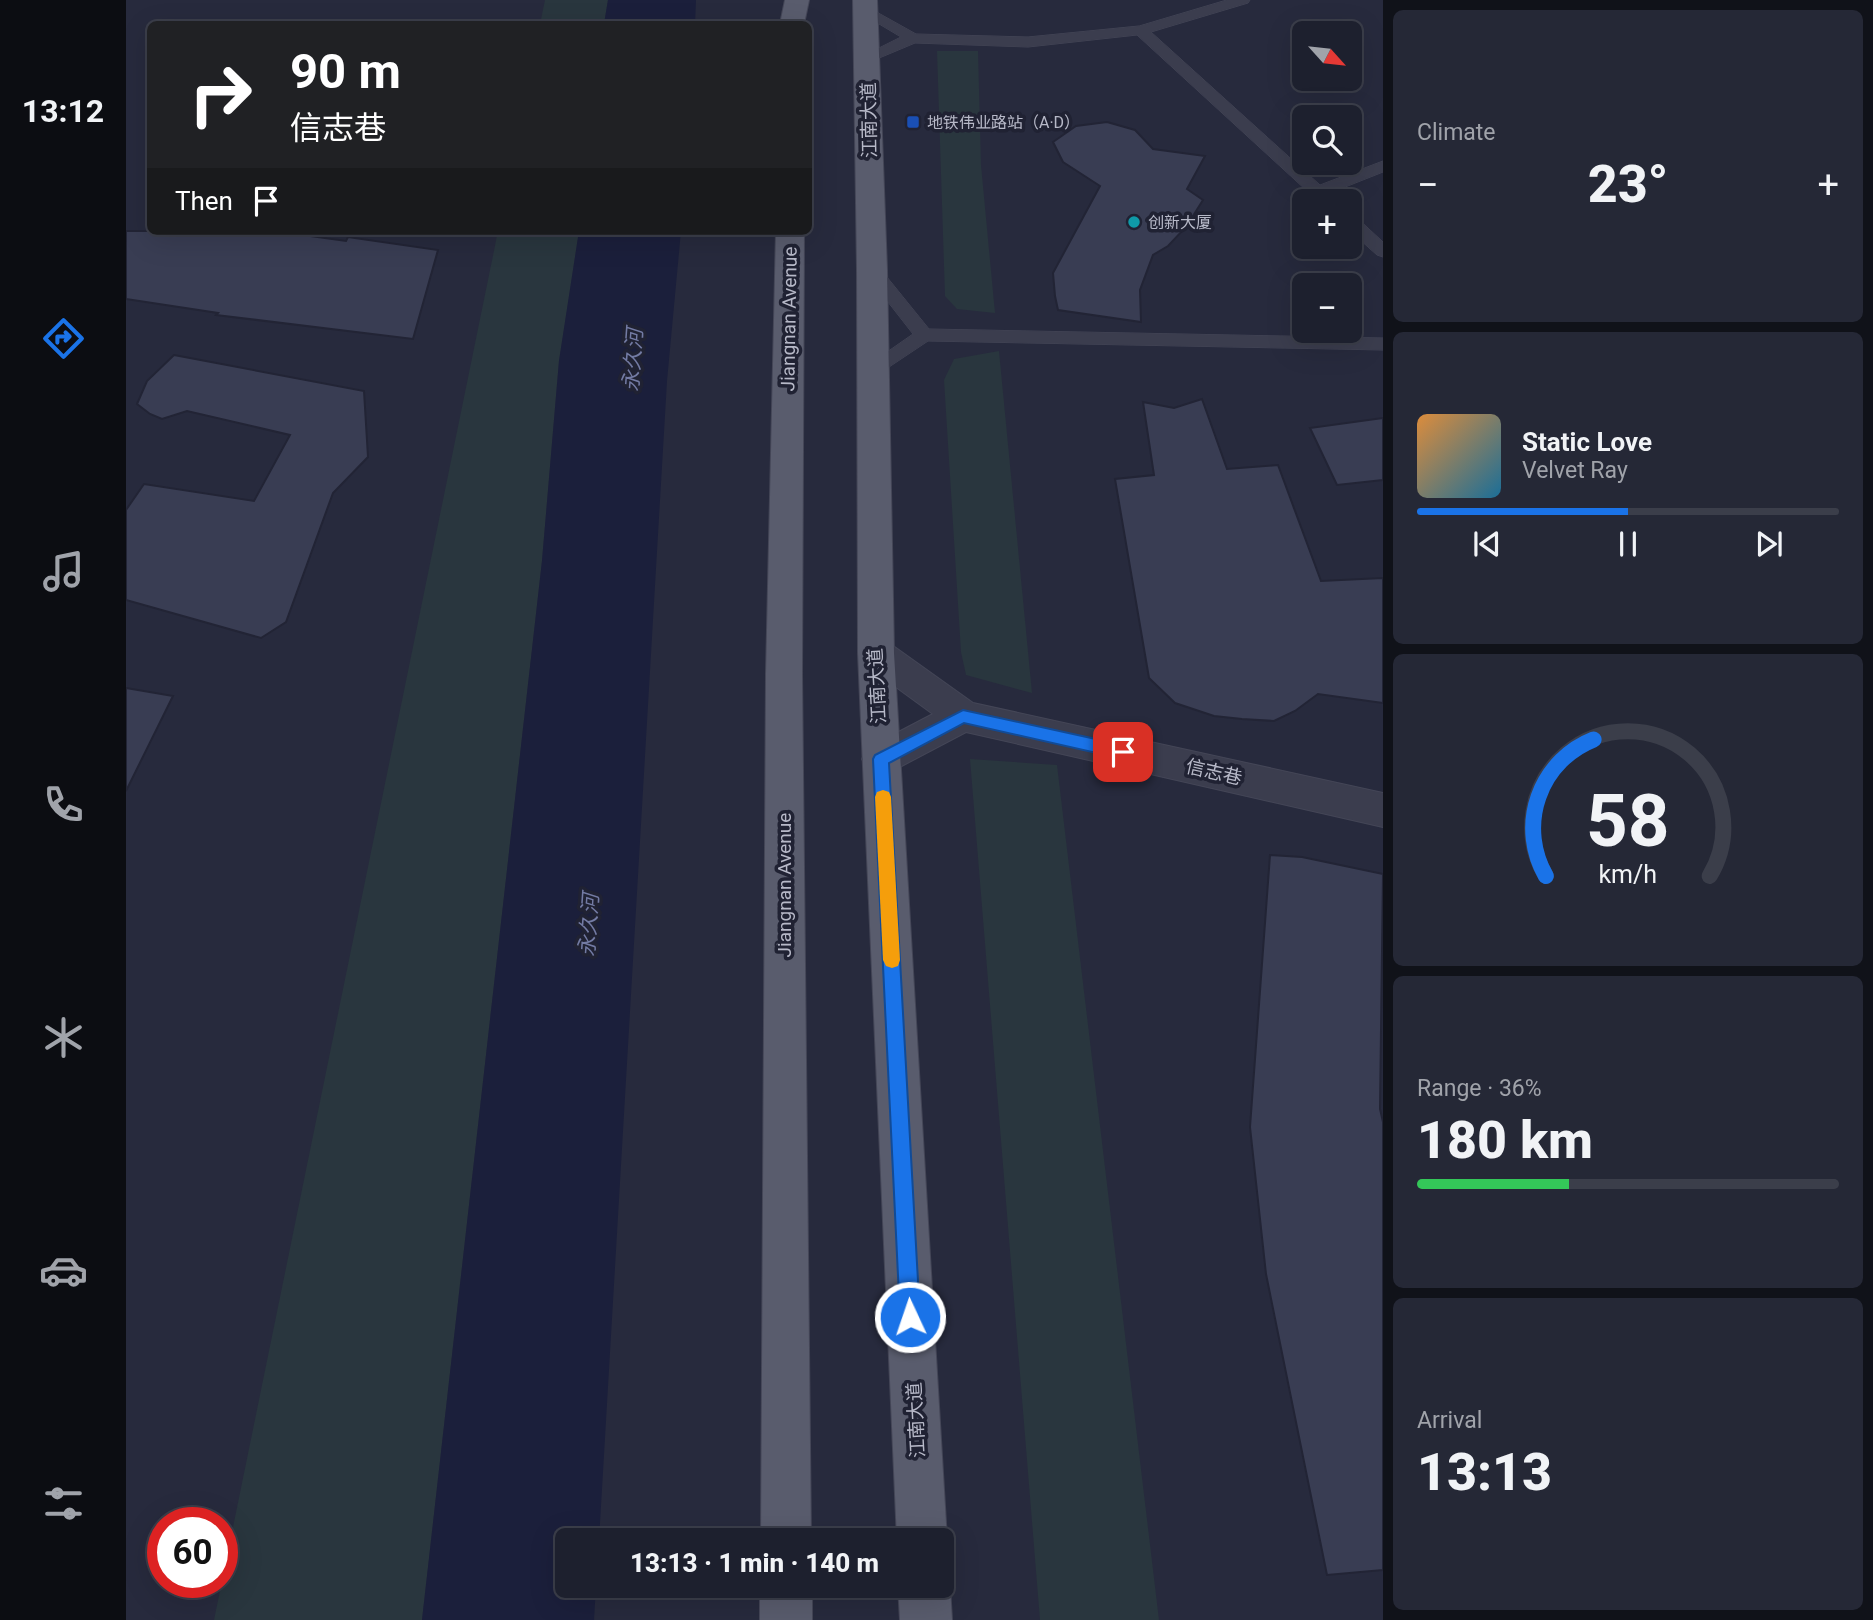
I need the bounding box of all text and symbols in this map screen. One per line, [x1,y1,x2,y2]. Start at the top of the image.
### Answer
north arrow [1292,21,1362,91]
map controls [1292,21,1362,343]
text: 90 m [290,43,401,100]
icon: right [175,49,266,140]
street label: 江南大道 [857,82,881,158]
text: 13:12 [22,92,104,130]
button: search [1292,105,1362,175]
text: 信志巷 [290,109,386,147]
place label: 地铁伟业路站（A·D） [927,113,1080,132]
marker: 地铁伟业路站（A·D） [905,114,921,130]
text: Climate [1417,119,1496,146]
text: 23° [1588,154,1668,215]
text: − [1417,163,1439,207]
text: + [1817,163,1839,207]
icon: arrive [247,182,285,220]
text: Then [175,186,233,216]
button: + [1292,189,1362,259]
place label: 创新大厦 [1148,213,1212,232]
marker: 创新大厦 [1126,214,1142,230]
street label: Jiangnan Avenue [776,246,802,392]
button: − [1292,273,1362,343]
icon: directions [39,314,88,363]
water label: 永久河 [619,324,647,392]
text: Static Love [1522,427,1652,457]
text: Velvet Ray [1522,457,1628,484]
icon: previous [1468,525,1506,563]
icon: pause [1609,525,1647,563]
icon: next [1750,525,1788,563]
icon: music [39,547,88,596]
street label: 江南大道 [864,647,890,725]
pin [1093,722,1153,782]
icon: arrive [1104,733,1142,771]
street label: 信志巷 [1184,754,1244,790]
text: 58 [1586,778,1670,864]
icon: phone [39,780,88,829]
street label: Jiangnan Avenue [773,813,796,957]
text: km/h [1599,860,1657,889]
water label: 永久河 [575,889,603,957]
icon: climate [39,1013,88,1062]
text: Range · 36% [1417,1075,1542,1102]
text: 180 km [1417,1110,1593,1171]
icon: car [39,1246,88,1295]
position arrow [873,1280,947,1354]
street label: 江南大道 [903,1381,929,1459]
text: Arrival [1417,1407,1482,1434]
text: 13:13 [1417,1442,1552,1503]
icon: filters [39,1479,88,1528]
speed limit sign: 60 [147,1507,238,1598]
text: 13:13 · 1 min · 140 m [630,1548,879,1578]

